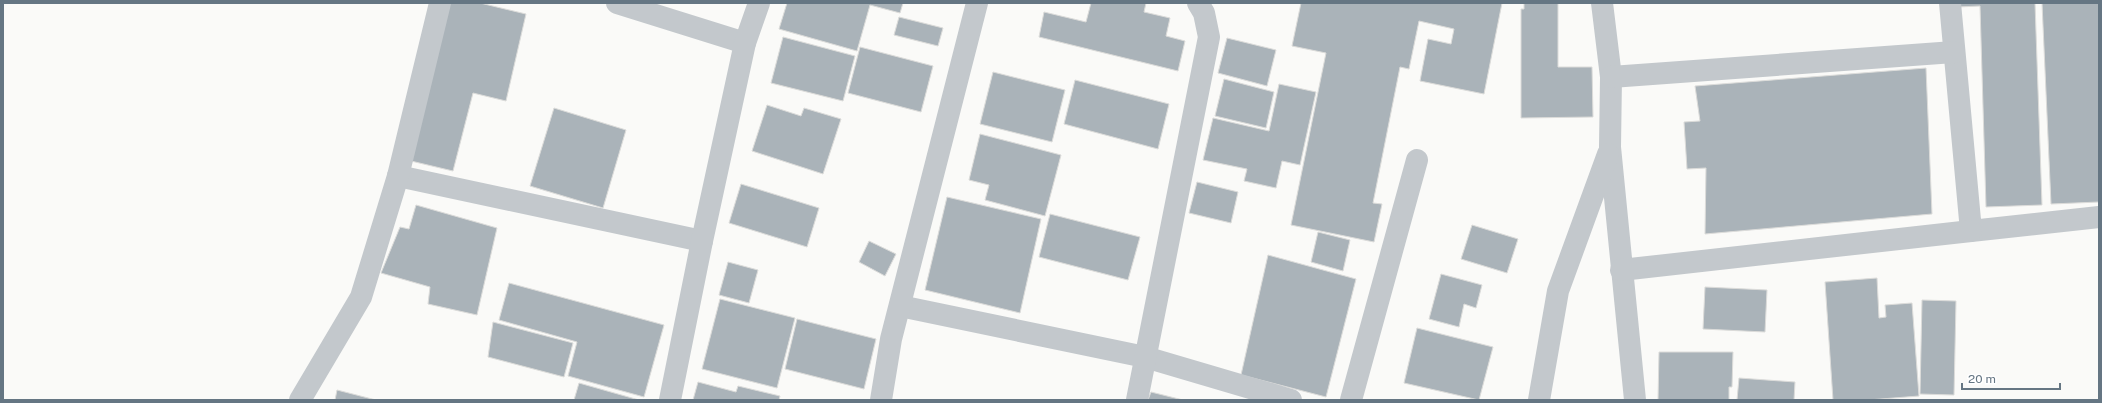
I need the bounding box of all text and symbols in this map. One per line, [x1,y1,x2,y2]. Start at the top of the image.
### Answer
scale bar [1962,365,2060,391]
text: 20 m [1968,372,1996,386]

